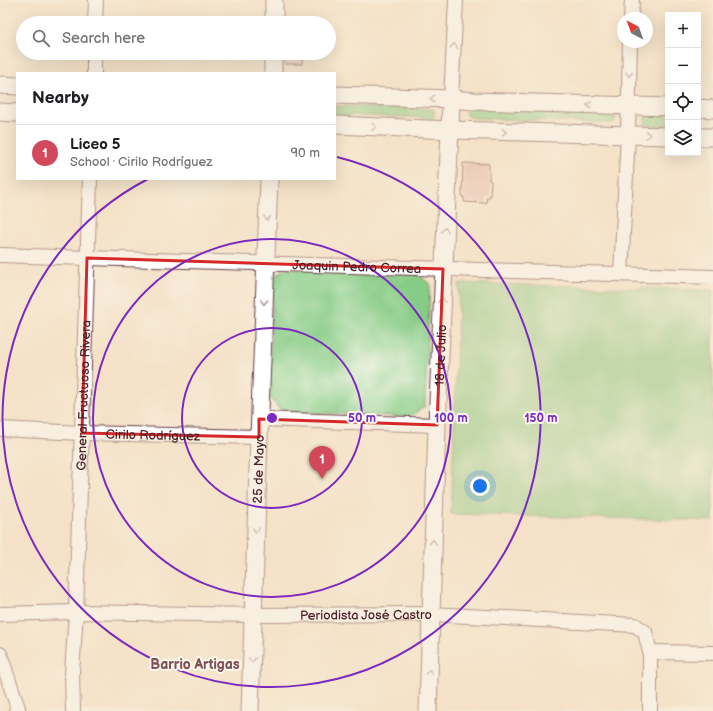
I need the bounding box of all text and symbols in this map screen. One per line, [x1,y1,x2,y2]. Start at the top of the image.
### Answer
north arrow [617,12,653,48]
map controls [665,12,701,156]
button: + [665,12,701,48]
search box [16,16,336,60]
icon: search [30,27,52,49]
text: Search here [62,29,145,48]
one-way arrow [449,43,458,49]
button: − [665,48,701,84]
one-way arrow [625,71,634,77]
button: locate [665,84,701,120]
text: Nearby [32,88,89,108]
one-way arrow [429,94,435,103]
one-way arrow [586,101,592,109]
button: layers [665,120,701,156]
one-way arrow [371,122,377,131]
one-way arrow [501,127,507,136]
one-way arrow [645,131,651,139]
text: Liceo 5 [70,135,120,154]
text: 1 [42,145,48,161]
text: 90 m [291,145,320,161]
text: School · Cirilo Rodríguez [70,154,212,170]
one-way arrow [263,215,272,221]
one-way arrow [441,227,450,233]
street label: Joaquin Pedro Correa [292,257,422,277]
one-way arrow [438,297,446,303]
one-way arrow [259,299,268,305]
street label: General Fructuoso Rivera [74,320,94,471]
street label: 18 de Julio [432,324,450,386]
centre of rings [265,411,279,425]
text: 50 m [348,411,376,426]
text: 100 m [434,411,468,426]
text: 150 m [525,411,557,426]
street label: Cirilo Rodríguez [106,427,201,445]
street label: 25 de Mayo [250,434,268,504]
pin: 1 [309,446,335,479]
your location [470,476,490,496]
one-way arrow [252,527,261,533]
one-way arrow [429,539,437,545]
street label: Periodista José Castro [300,607,432,624]
district label: Barrio Artigas [150,656,240,673]
one-way arrow [248,657,256,663]
one-way arrow [425,669,434,675]

